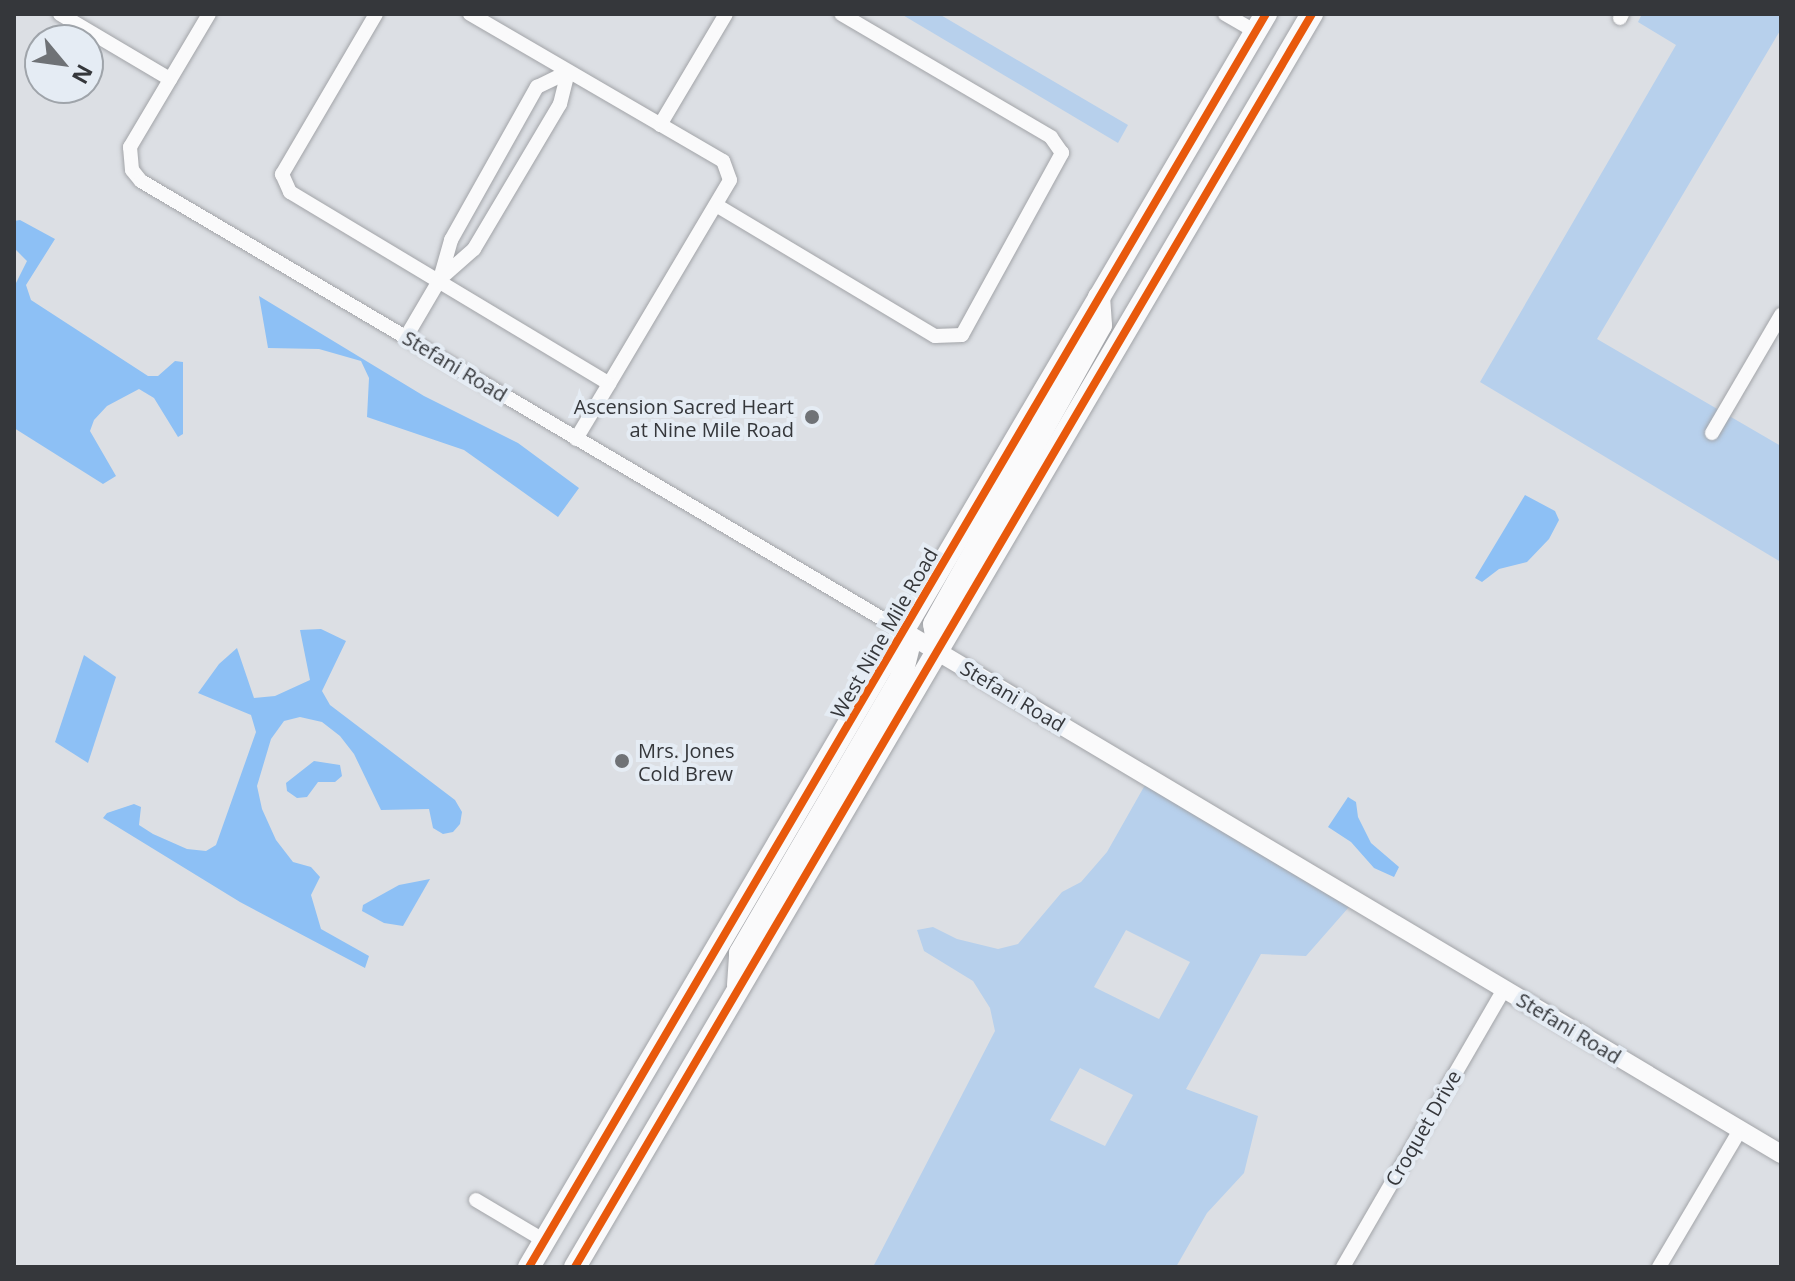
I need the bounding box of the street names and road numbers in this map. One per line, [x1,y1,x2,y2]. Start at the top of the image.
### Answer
street label: Stefani Road [399,325,511,407]
street label: West Nine Mile Road [825,544,943,722]
street label: Stefani Road [957,655,1069,737]
street label: Stefani Road [1513,987,1625,1069]
street label: Croquet Drive [1380,1066,1466,1190]

